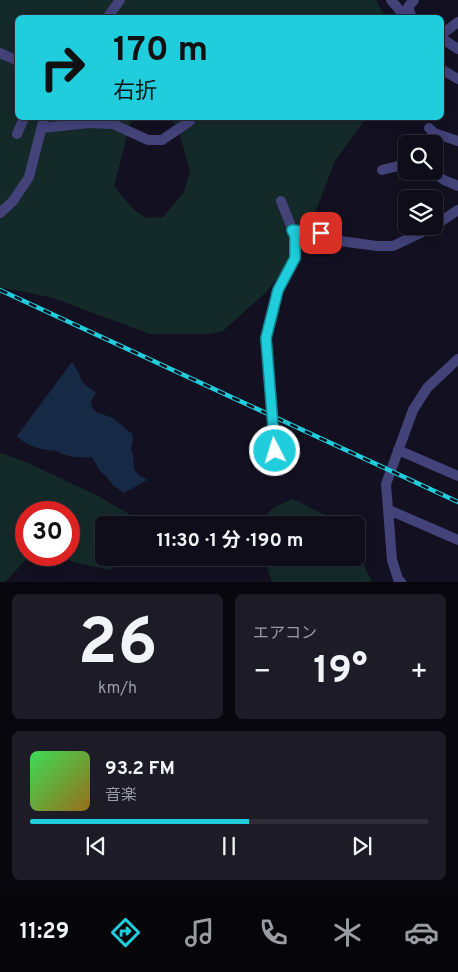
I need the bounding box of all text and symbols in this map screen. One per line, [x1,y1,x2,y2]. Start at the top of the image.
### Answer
text: 170 m [113,29,208,73]
icon: right [30,35,95,100]
text: 右折 [113,79,157,106]
map controls [398,135,443,235]
button: search [398,135,443,180]
button: layers [398,190,443,235]
pin [300,212,342,254]
icon: arrive [307,219,335,247]
position arrow [248,424,300,476]
speed limit sign: 30 [15,501,80,566]
text: 11:30 · 1 分 · 190 m [157,529,304,553]
text: 26 [78,605,157,687]
text: エアコン [253,624,317,644]
text: 19° [313,648,368,697]
text: − [253,655,271,691]
text: + [410,655,428,691]
text: km/h [98,679,137,699]
text: 93.2 FM [105,757,175,781]
text: 音楽 [105,786,137,806]
icon: previous [82,832,110,860]
icon: pause [215,832,243,860]
icon: next [348,832,376,860]
icon: directions [108,915,143,950]
icon: music [182,915,217,950]
icon: phone [256,915,291,950]
icon: climate [330,915,365,950]
icon: car [404,915,439,950]
text: 11:29 [19,919,69,946]

